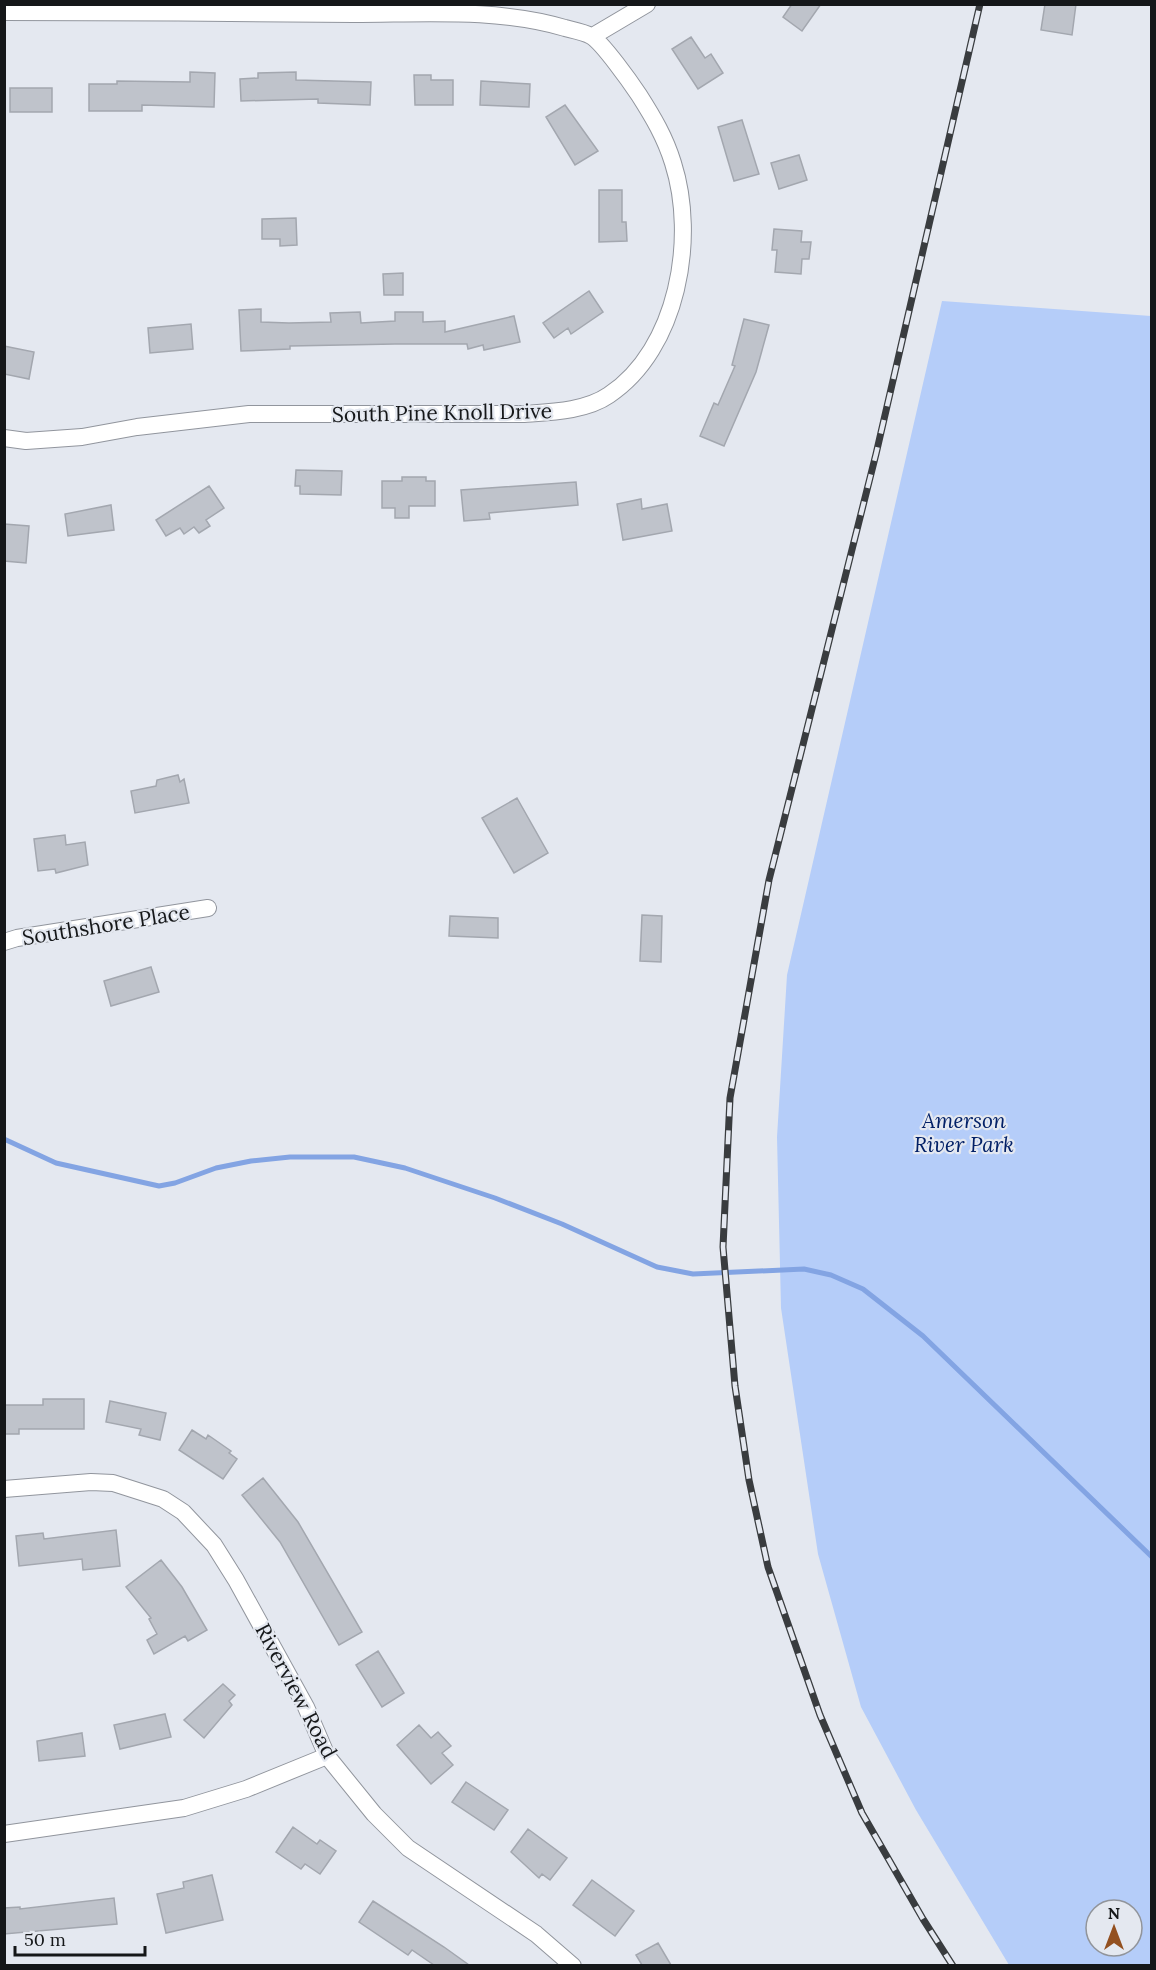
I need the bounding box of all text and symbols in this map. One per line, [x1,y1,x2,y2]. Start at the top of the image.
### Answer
street label: South Pine Knoll Drive [332,397,552,428]
street label: Southshore Place [20,898,192,951]
park label: Amerson River Park [914,1107,1014,1158]
street label: Riverview Road [250,1619,343,1763]
north arrow [1084,1898,1144,1958]
text: N [1108,1903,1120,1923]
scale bar [15,1919,146,1957]
text: 50 m [24,1928,66,1951]

